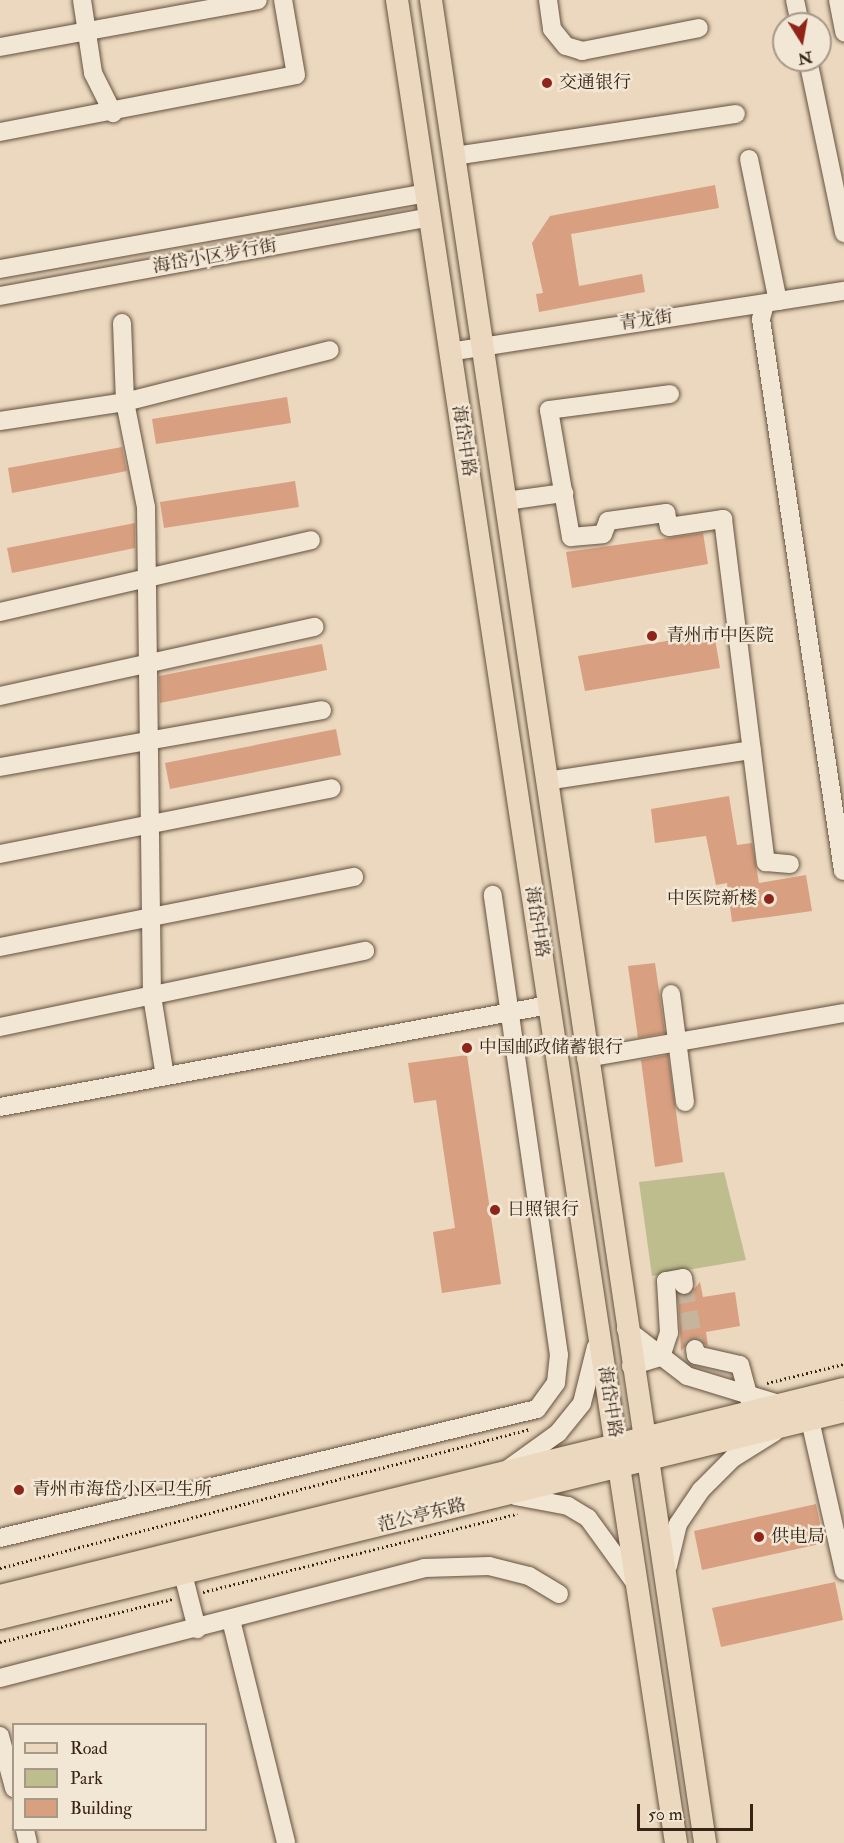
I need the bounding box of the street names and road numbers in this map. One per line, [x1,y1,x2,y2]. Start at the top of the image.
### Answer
street label: 海岱小区步行街 [151,235,279,279]
street label: 青龙街 [618,307,674,335]
street label: 海岱中路 [447,404,479,478]
street label: 海岱中路 [520,885,552,959]
street label: 海岱中路 [593,1365,625,1439]
street label: 范公亭东路 [376,1495,468,1537]

